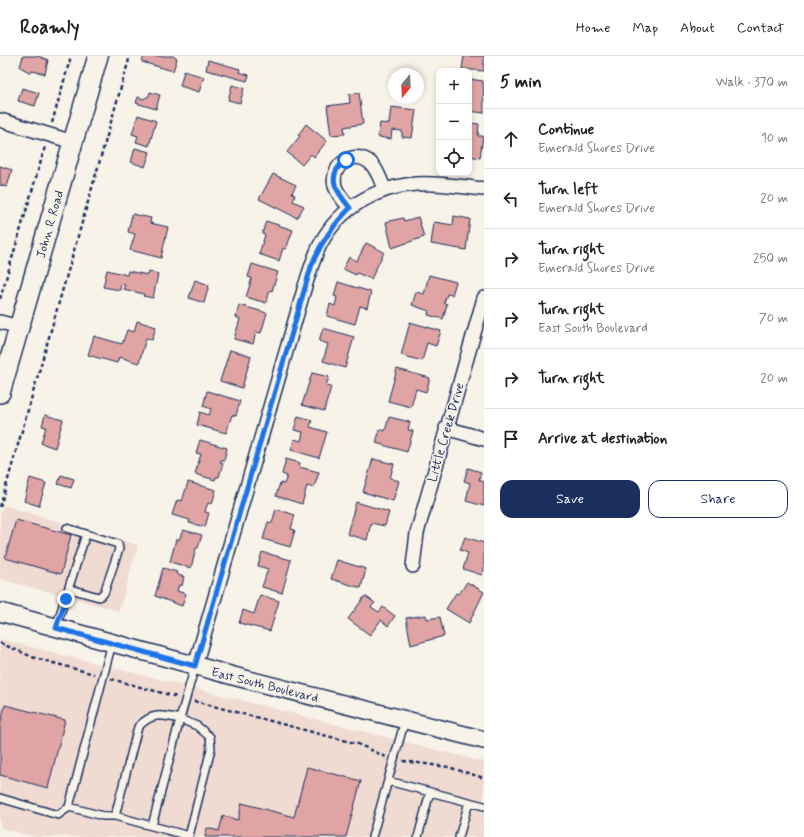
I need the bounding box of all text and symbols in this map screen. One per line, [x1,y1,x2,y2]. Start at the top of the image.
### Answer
text: Roamly [20,15,79,40]
text: Home [576,19,610,37]
text: Map [632,19,658,37]
text: About [680,19,715,37]
text: Contact [737,19,784,37]
north arrow [388,68,424,104]
map controls [436,68,472,176]
button: + [436,68,472,104]
text: 5 min [500,71,542,93]
text: Walk · 370 m [716,74,788,91]
button: − [436,104,472,140]
text: Continue [538,120,594,140]
icon: ahead [500,128,522,150]
text: 10 m [761,130,788,147]
button: locate [436,140,472,176]
text: Emerald Shores Drive [538,140,655,157]
route start [337,151,355,169]
text: Turn left [538,180,598,200]
icon: left [500,188,522,210]
street label: John R Road [33,189,68,260]
text: 20 m [760,190,788,207]
text: Emerald Shores Drive [538,200,655,217]
text: Turn right [538,240,605,260]
icon: right [500,248,522,270]
text: 250 m [753,250,788,267]
text: Emerald Shores Drive [538,260,655,277]
text: Turn right [538,300,605,320]
icon: right [500,308,522,330]
text: 70 m [759,310,788,327]
text: East South Boulevard [538,320,648,337]
icon: right [500,368,522,390]
text: Turn right [538,369,605,389]
text: 20 m [760,370,788,387]
street label: Little Creek Drive [424,381,469,484]
icon: arrive [500,428,522,450]
text: Arrive at destination [538,429,667,449]
button: Save [500,480,640,518]
button: Share [648,480,788,518]
route end [57,590,75,608]
street label: East South Boulevard [209,664,320,707]

